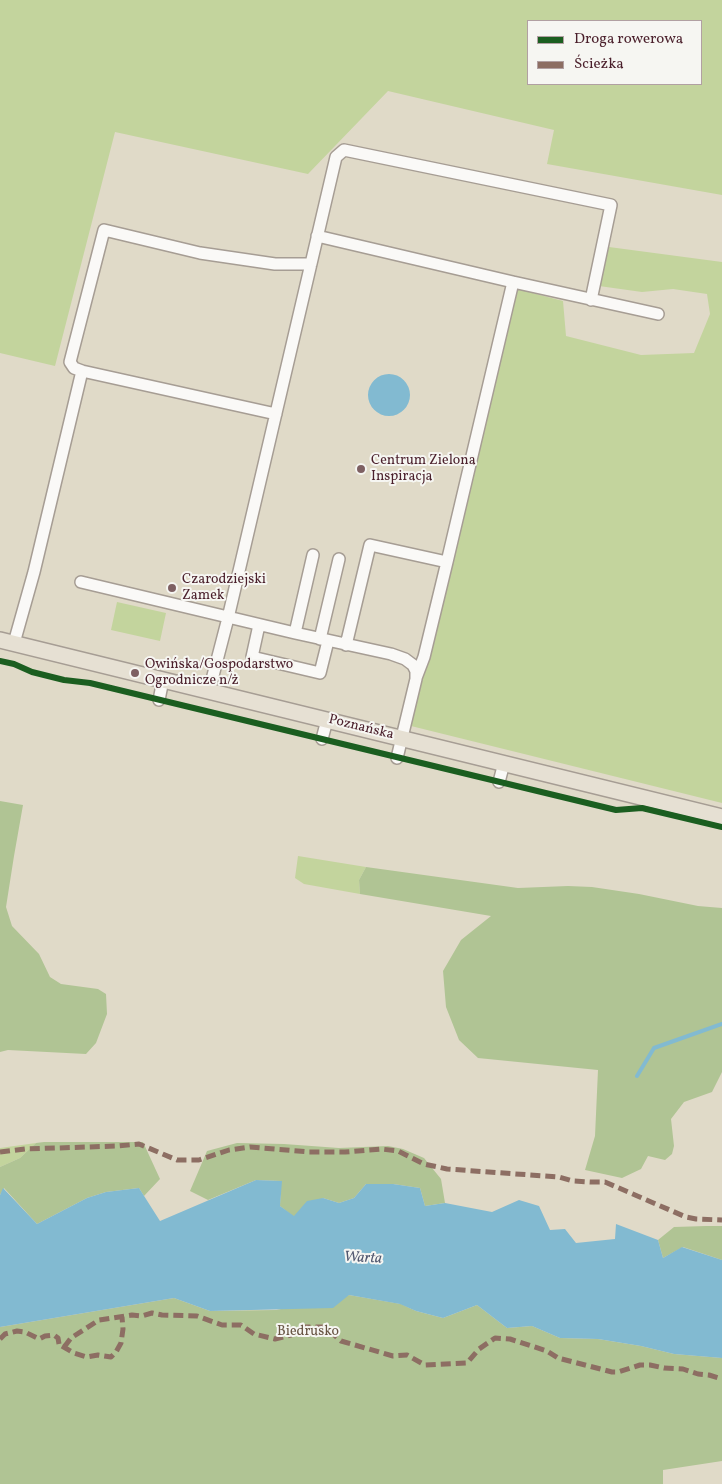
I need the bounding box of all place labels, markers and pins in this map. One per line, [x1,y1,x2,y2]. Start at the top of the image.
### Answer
place label: Centrum Zielona Inspiracja [371,453,476,486]
marker: Centrum Zielona Inspiracja [355,463,367,475]
place label: Czarodziejski Zamek [182,572,266,604]
marker: Czarodziejski Zamek [166,582,178,594]
place label: Owińska/Gospodarstwo Ogrodnicze n/ż [145,657,293,690]
marker: Owińska/Gospodarstwo Ogrodnicze n/ż [129,667,141,679]

